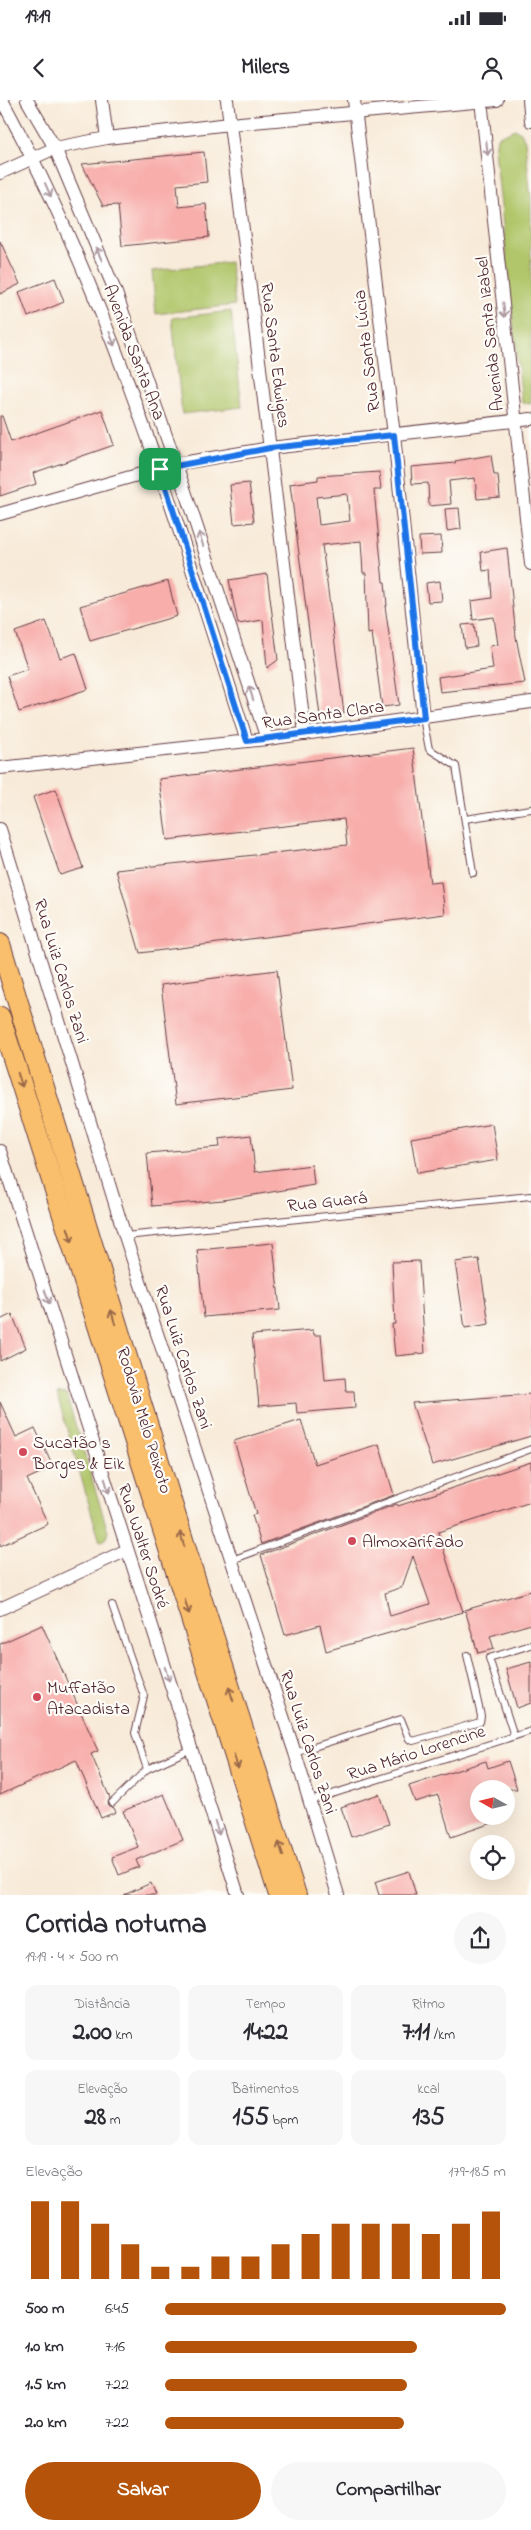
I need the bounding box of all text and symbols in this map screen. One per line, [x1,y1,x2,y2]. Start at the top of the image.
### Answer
text: 19:19 [25,4,50,31]
text: Milers [241,52,290,84]
icon: back [25,54,53,82]
icon: person [478,54,506,82]
one-way arrow [482,140,492,156]
one-way arrow [43,182,53,197]
one-way arrow [94,247,104,262]
street label: Avenida Santa Izabel [470,255,512,413]
street label: Avenida Santa Ana [95,281,171,424]
street label: Rua Santa Edwiges [251,281,296,430]
street label: Rua Santa Lúcia [348,288,388,413]
one-way arrow [499,302,509,318]
one-way arrow [108,331,117,347]
pin [139,448,181,490]
icon: arrive [146,455,174,483]
one-way arrow [195,531,205,547]
one-way arrow [246,685,256,701]
street label: Rua Santa Clara [261,695,386,737]
street label: Rua Luiz Carlos Zani [26,896,94,1047]
one-way arrow [16,1072,26,1088]
street label: Rua Guará [286,1186,369,1220]
one-way arrow [66,1227,75,1242]
street label: Rua Luiz Carlos Zani [147,1282,218,1433]
one-way arrow [43,1289,52,1305]
one-way arrow [108,1309,118,1325]
street label: Rodovia Melo Peixoto [108,1344,178,1497]
place label: Sucatão s Borges & Eik [32,1431,125,1479]
marker: Sucatão s Borges & Eik [17,1446,29,1458]
one-way arrow [102,1477,112,1493]
street label: Rua Walter Sodré [110,1481,175,1613]
place label: Almoxarifado [362,1530,464,1556]
one-way arrow [177,1531,187,1547]
marker: Almoxarifado [346,1535,358,1547]
one-way arrow [183,1599,193,1615]
one-way arrow [163,1665,172,1681]
street label: Rua Luiz Carlos Zani [272,1667,343,1818]
place label: Muffatão Atacadista [47,1676,130,1723]
one-way arrow [226,1686,236,1702]
marker: Muffatão Atacadista [31,1691,43,1703]
street label: Rua Mário Lorencine [344,1719,490,1788]
one-way arrow [232,1753,242,1769]
north arrow [470,1780,515,1825]
map controls [470,1780,515,1880]
one-way arrow [213,1820,222,1836]
button: locate [470,1835,515,1880]
one-way arrow [276,1841,285,1857]
text: Corrida noturna [25,1905,207,1946]
button: share [454,1912,506,1964]
text: 19:19 · 4 × 500 m [25,1945,118,1969]
text: Distância [75,1994,130,2015]
text: Tempo [245,1994,286,2015]
text: Ritmo [412,1994,445,2015]
text: 2.00 [73,2015,112,2051]
text: 14:22 [243,2015,288,2051]
text: 7:11 [402,2015,430,2051]
text: km [112,2025,132,2046]
text: /km [430,2025,455,2046]
text: Elevação [77,2079,128,2100]
text: Batimentos [232,2079,299,2100]
text: kcal [417,2079,440,2100]
text: 28 [84,2100,106,2136]
text: 155 [233,2100,269,2136]
text: 135 [412,2100,445,2136]
text: m [106,2110,121,2131]
text: bpm [269,2110,298,2131]
text: Elevação [25,2160,83,2184]
text: 179–185 m [448,2160,506,2184]
text: 500 m [25,2297,64,2321]
text: 6:45 [105,2297,129,2321]
text: 1.0 km [25,2335,64,2359]
text: 7:16 [105,2335,125,2359]
text: 1.5 km [25,2373,66,2397]
text: 7:22 [105,2373,129,2397]
text: 2.0 km [25,2411,67,2435]
text: 7:22 [105,2411,129,2435]
button: Salvar [25,2462,261,2520]
button: Compartilhar [271,2462,506,2520]

